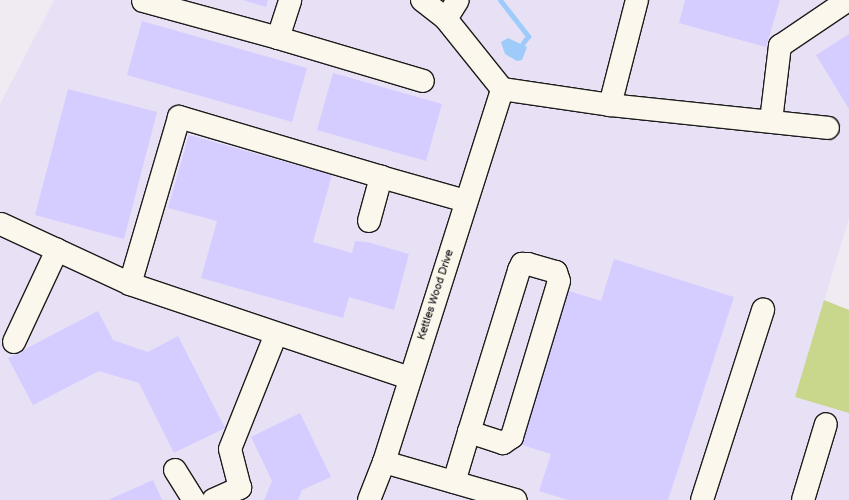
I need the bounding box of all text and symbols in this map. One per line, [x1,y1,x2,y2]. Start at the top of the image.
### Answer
street label: Kettles Wood Drive [415,248,457,342]

